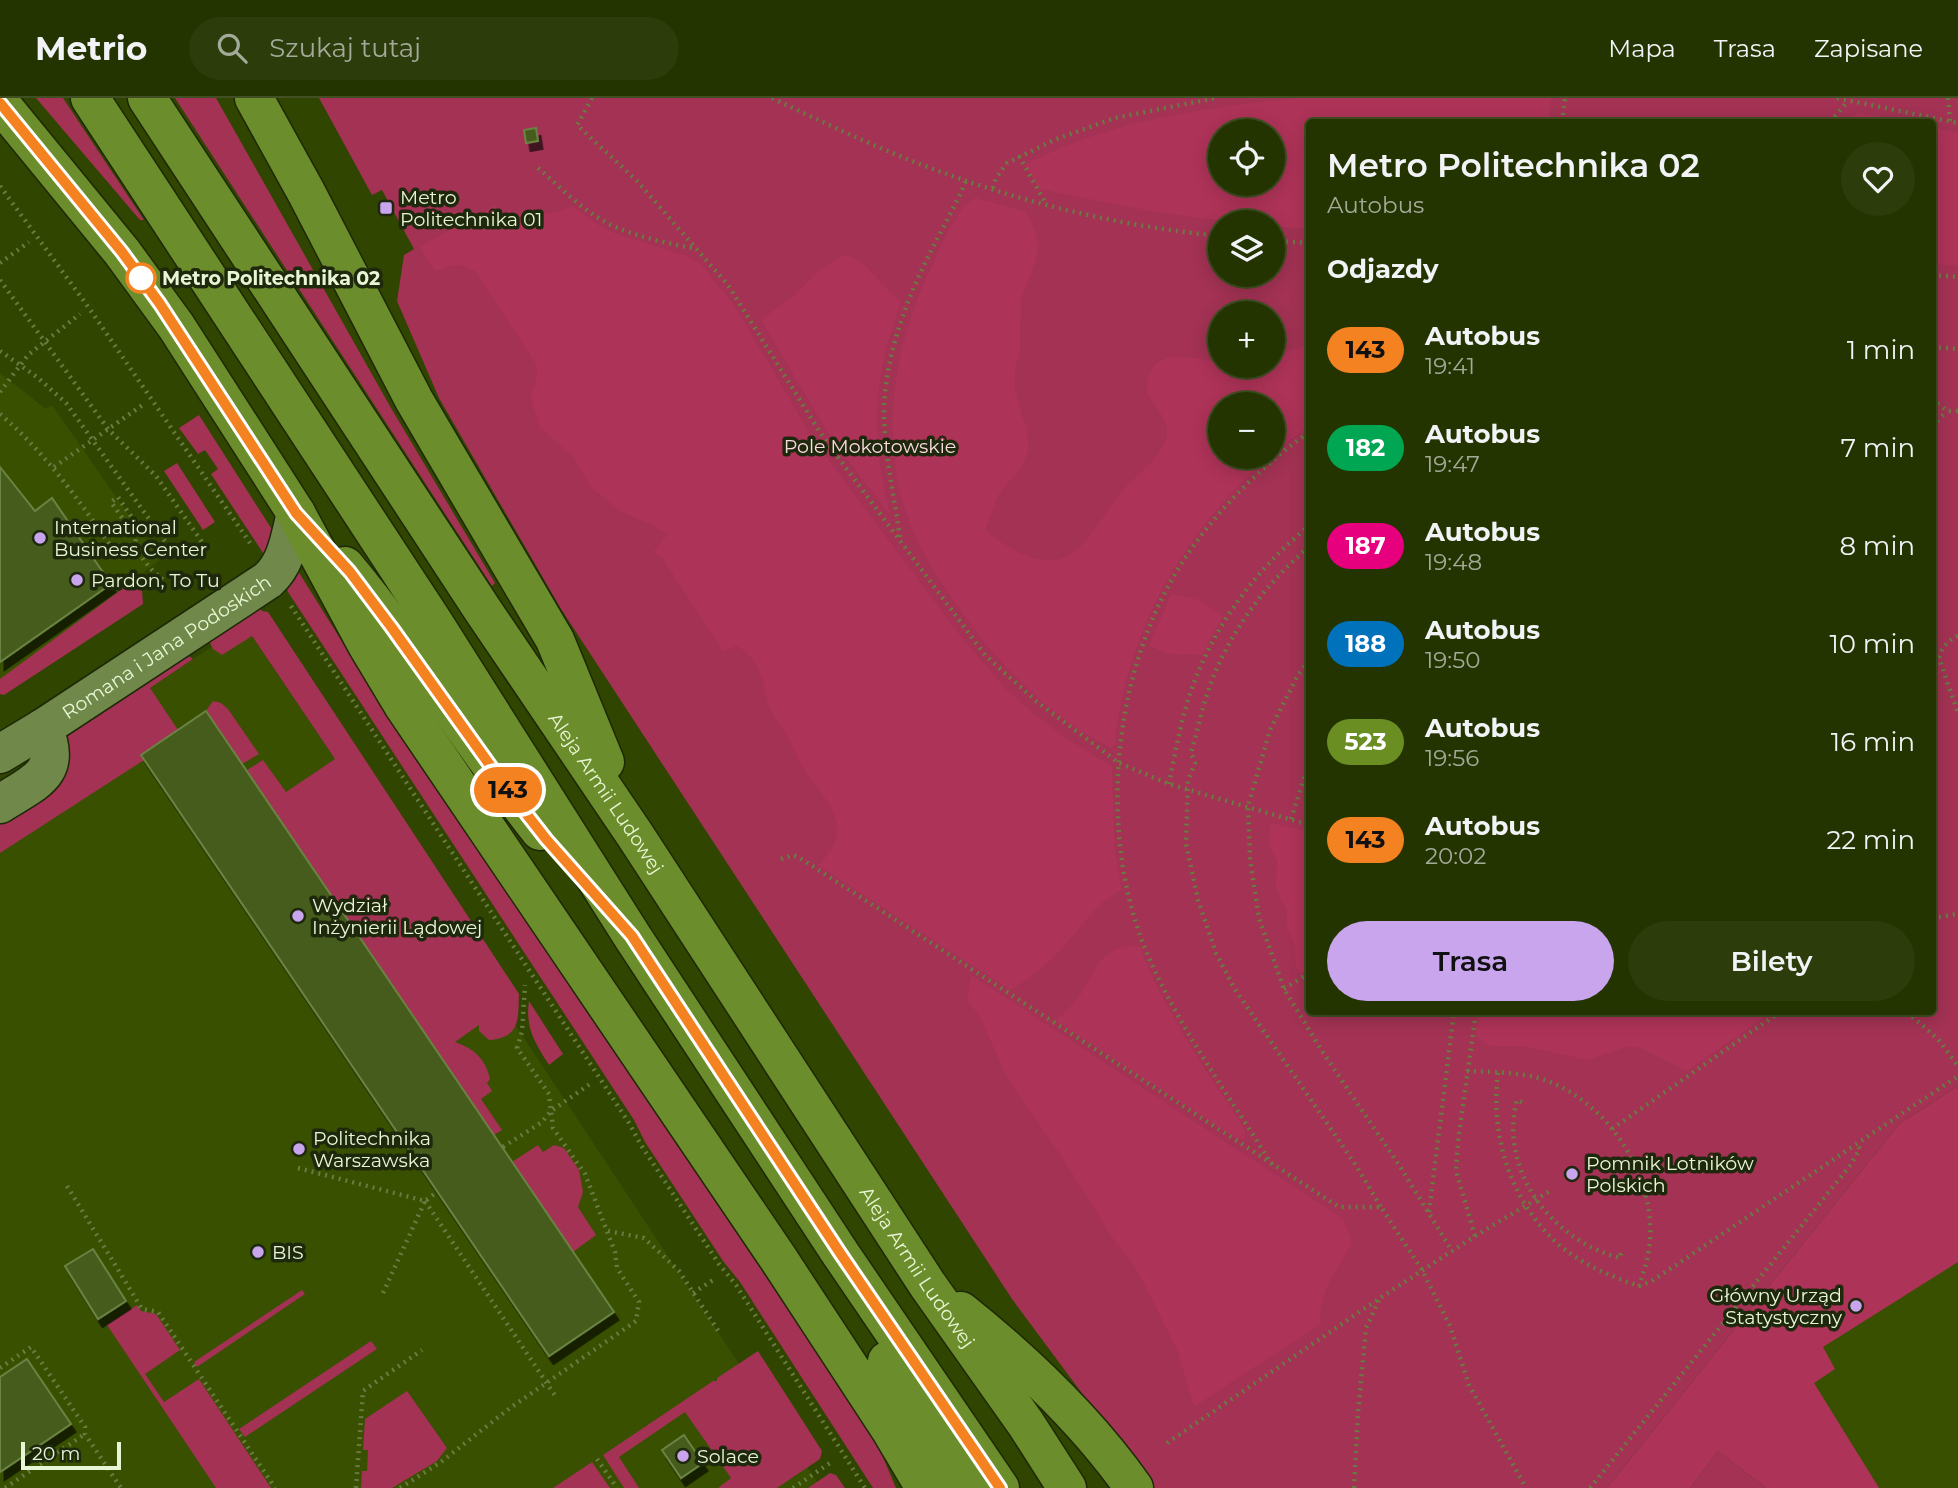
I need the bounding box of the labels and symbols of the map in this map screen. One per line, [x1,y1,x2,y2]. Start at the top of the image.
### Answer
place label: Metro Politechnika 01 [400,186,542,231]
marker: Metro Politechnika 01 [378,200,394,216]
marker: Metro Politechnika 02 [126,263,156,293]
place label: Metro Politechnika 02 [162,267,380,290]
park label: Pole Mokotowskie [784,435,956,458]
place label: International Business Center [54,516,207,561]
marker: International Business Center [32,530,48,546]
place label: Pardon, To Tu [91,569,220,592]
street label: Romana i Jana Podoskich [58,570,276,724]
marker: Pardon, To Tu [69,572,85,588]
street label: Aleja Armii Ludowej [543,708,668,878]
line badge: 143 [468,767,548,813]
place label: Wydział Inżynierii Lądowej [312,894,482,939]
marker: Wydział Inżynierii Lądowej [290,908,306,924]
place label: Politechnika Warszawska [313,1127,431,1172]
marker: Politechnika Warszawska [291,1141,307,1157]
place label: Pomnik Lotników Polskich [1586,1152,1754,1197]
marker: Pomnik Lotników Polskich [1564,1166,1580,1182]
street label: Aleja Armii Ludowej [855,1182,979,1352]
place label: BIS [272,1241,304,1264]
marker: BIS [250,1244,266,1260]
place label: Główny Urząd Statystyczny [1709,1284,1843,1329]
marker: Główny Urząd Statystyczny [1848,1298,1864,1314]
scale bar [21,1439,121,1471]
place label: Solace [697,1445,759,1468]
marker: Solace [675,1448,691,1464]

